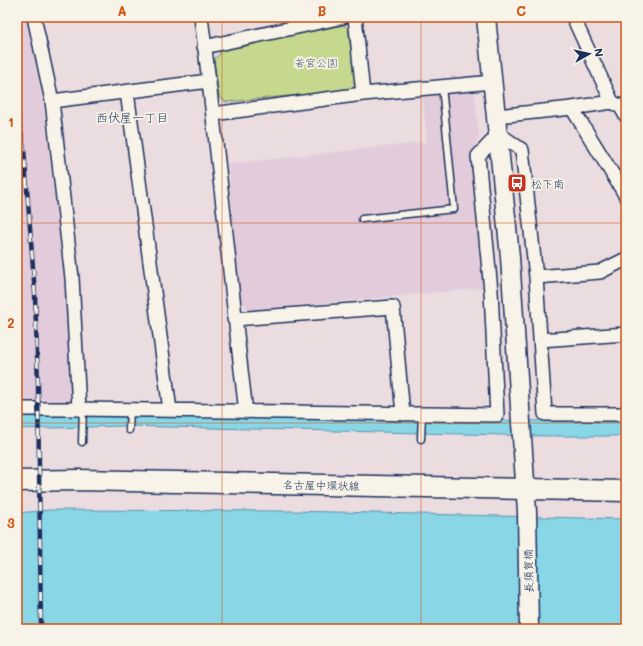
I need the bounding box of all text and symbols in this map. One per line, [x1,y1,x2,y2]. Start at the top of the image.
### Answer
text: A [117,2,127,19]
text: B [318,2,327,19]
text: C [516,2,526,19]
north arrow [569,34,609,74]
text: N [591,47,607,58]
park label: 若宮公園 [294,55,338,70]
district label: 西伏屋一丁目 [96,109,168,125]
text: 1 [8,113,14,130]
bus stop icon: 松下南 [506,172,528,194]
place label: 松下南 [531,176,564,191]
text: 2 [7,314,15,331]
street label: 名古屋中環状線 [282,477,360,493]
text: 3 [7,514,15,531]
street label: 長須賀橋 [520,549,536,593]

